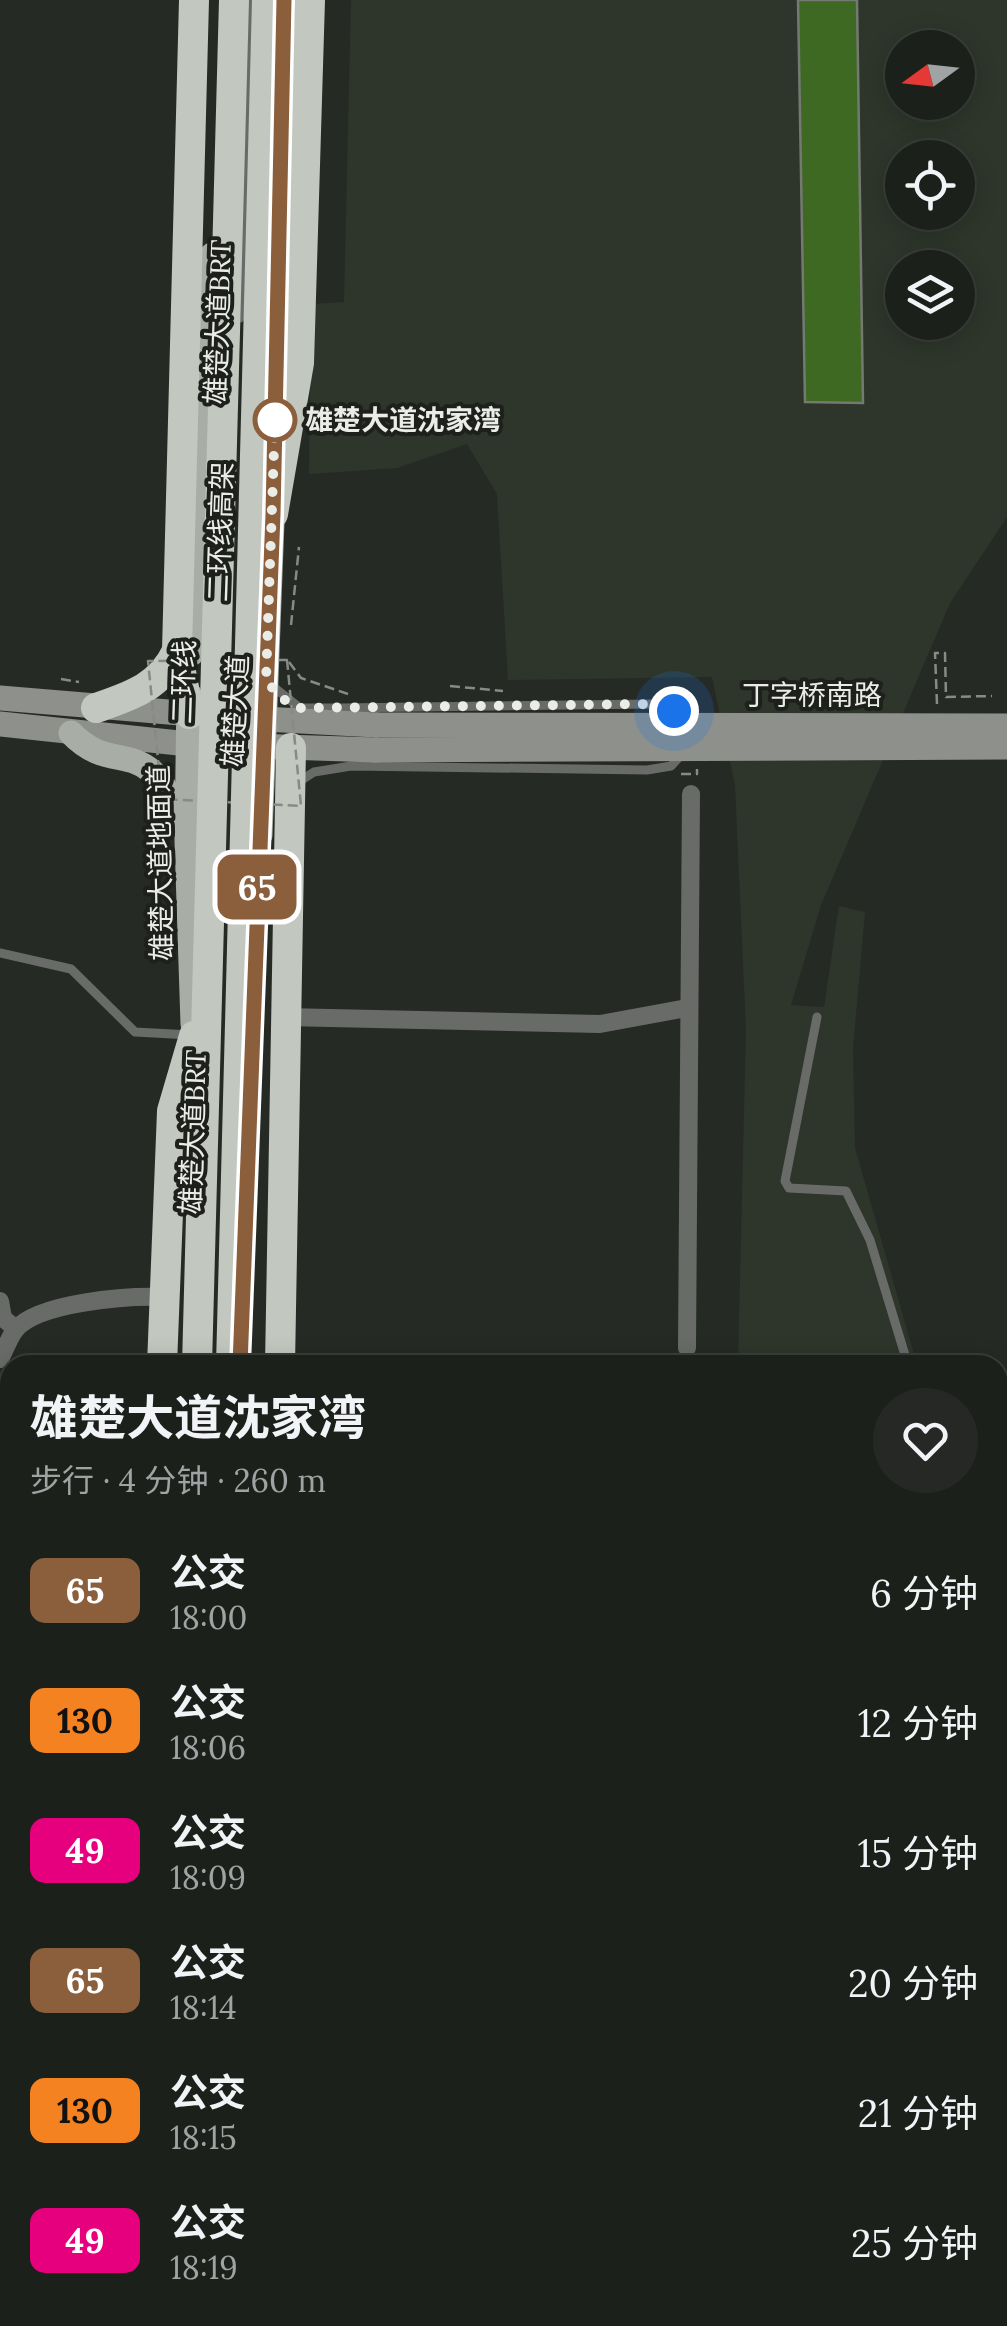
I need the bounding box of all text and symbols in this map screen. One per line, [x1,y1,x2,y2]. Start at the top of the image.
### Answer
north arrow [885,30,975,120]
map controls [885,30,975,340]
button: locate [885,140,975,230]
street label: 雄楚大道BRT [197,239,239,405]
button: layers [885,250,975,340]
marker: 雄楚大道沈家湾 [254,399,296,441]
place label: 雄楚大道沈家湾 [305,402,501,438]
street label: 二环线高架 [200,461,240,603]
street label: 二环线 [164,639,202,725]
street label: 雄楚大道 [214,654,256,768]
street label: 丁字桥南路 [742,677,882,713]
your location [649,686,699,736]
street label: 雄楚大道地面道 [140,765,180,961]
line badge: 65 [212,854,302,920]
text: 65 [237,865,277,910]
street label: 雄楚大道BRT [172,1049,214,1215]
text: 雄楚大道沈家湾 [30,1387,366,1448]
button: heart [873,1388,978,1493]
text: 步行 · 4 分钟 · 260 m [30,1460,326,1501]
text: 公交 [170,1548,246,1596]
text: 65 [65,1568,105,1613]
text: 6 分钟 [870,1569,978,1617]
text: 18:00 [170,1597,247,1638]
text: 公交 [170,1678,246,1726]
text: 130 [57,1698,113,1743]
text: 12 分钟 [858,1699,978,1747]
text: 18:06 [170,1727,246,1768]
text: 公交 [170,1808,246,1856]
text: 49 [65,1828,105,1873]
text: 15 分钟 [857,1829,978,1877]
text: 18:09 [170,1857,246,1898]
text: 公交 [170,1938,246,1986]
text: 65 [65,1958,105,2003]
text: 20 分钟 [848,1959,978,2007]
text: 18:14 [170,1987,237,2028]
text: 公交 [170,2068,246,2116]
text: 130 [57,2088,113,2133]
text: 21 分钟 [858,2089,978,2137]
text: 18:15 [170,2117,237,2158]
text: 公交 [170,2198,246,2246]
text: 49 [65,2218,105,2263]
text: 25 分钟 [851,2219,978,2267]
text: 18:19 [170,2247,238,2288]

